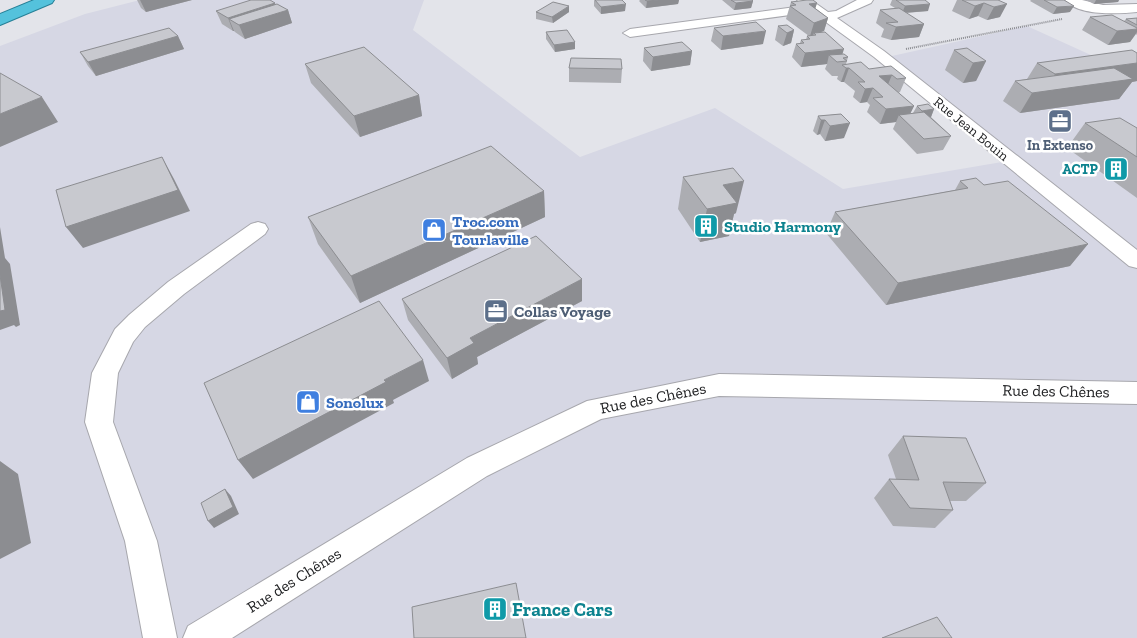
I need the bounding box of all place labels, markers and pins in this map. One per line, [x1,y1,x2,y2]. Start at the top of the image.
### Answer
office icon: In Extenso [1047,108,1073,134]
place label: In Extenso [1027,137,1094,154]
building icon: ACTP [1103,156,1129,182]
place label: ACTP [1062,161,1099,178]
place label: Troc.com Tourlaville [452,212,529,249]
building icon: Studio Harmony [693,213,719,239]
shop icon: Troc.com Tourlaville [421,217,447,243]
place label: Studio Harmony [724,217,842,236]
office icon: Collas Voyage [483,298,509,324]
place label: Collas Voyage [514,302,611,321]
shop icon: Sonolux [295,389,321,415]
place label: Sonolux [326,393,384,412]
building icon: France Cars [482,596,508,622]
place label: France Cars [512,598,613,621]

